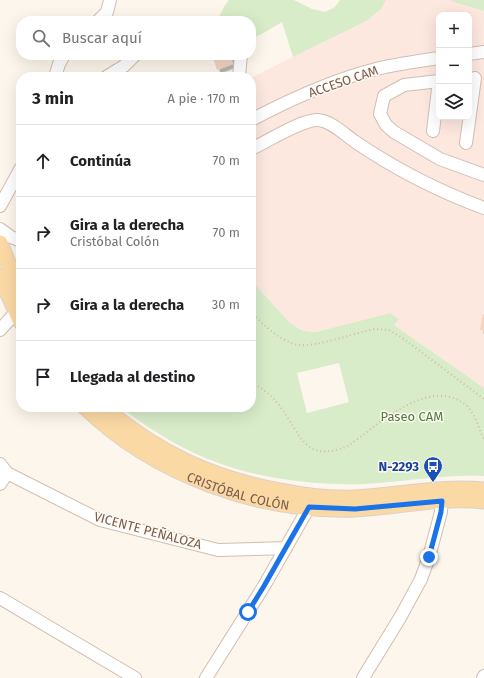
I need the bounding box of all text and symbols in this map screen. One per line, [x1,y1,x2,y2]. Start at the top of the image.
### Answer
map controls [436,12,472,120]
button: + [436,12,472,48]
search box [16,16,256,60]
icon: search [30,27,52,49]
text: Buscar aquí [62,29,142,47]
button: − [436,48,472,84]
street label: ACCESO CAM [306,63,380,100]
button: layers [436,84,472,120]
text: 3 min [32,88,74,109]
text: A pie · 170 m [168,91,240,106]
icon: ahead [32,150,54,172]
text: Continúa [70,152,131,170]
text: 70 m [213,153,240,168]
text: Gira a la derecha [70,216,184,234]
icon: right [32,222,54,244]
text: 70 m [213,225,240,240]
text: Cristóbal Colón [70,234,159,249]
icon: right [32,294,54,316]
text: Gira a la derecha [70,296,184,314]
text: 30 m [212,297,240,312]
icon: arrive [32,366,54,388]
text: Llegada al destino [70,368,195,386]
park label: Paseo CAM [381,409,443,424]
bus stop icon: N-2293 [422,455,444,483]
place label: N-2293 [379,459,419,474]
street label: CRISTÓBAL COLÓN [184,469,290,513]
street label: VICENTE PEÑALOZA [92,509,204,552]
route end [420,548,438,566]
route start [239,603,257,621]

